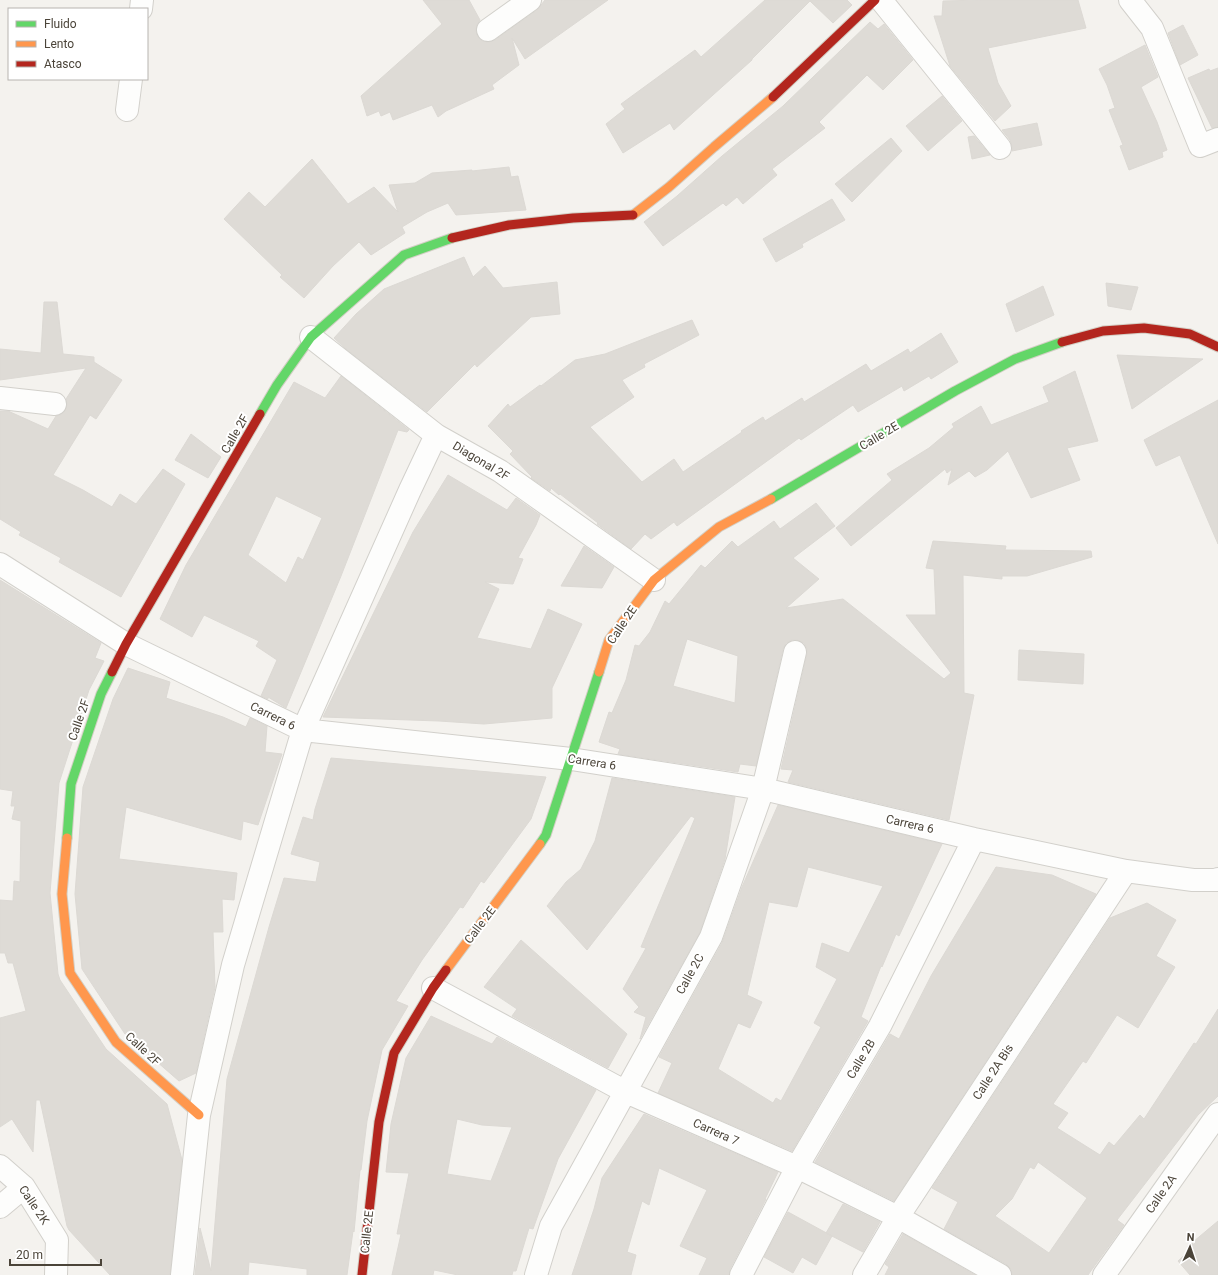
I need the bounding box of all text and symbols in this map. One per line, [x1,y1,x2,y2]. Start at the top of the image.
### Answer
legend [8,8,148,80]
text: Fluido [44,17,77,31]
text: Lento [44,37,74,51]
text: Atasco [44,57,82,71]
street label: Calle 2F [218,412,252,456]
street label: Calle 2E [857,419,901,453]
street label: Diagonal 2F [450,439,512,483]
street label: Calle 2E [604,603,640,647]
street label: Calle 2F [65,697,93,743]
street label: Carrera 6 [248,699,298,733]
street label: Carrera 6 [567,751,617,773]
street label: Carrera 6 [885,812,936,836]
street label: Calle 2E [461,903,499,946]
street label: Calle 2C [673,951,707,997]
street label: Calle 2F [123,1029,164,1069]
street label: Calle 2B [844,1037,878,1081]
street label: Calle 2A Bis [970,1041,1016,1103]
street label: Carrera 7 [691,1116,741,1148]
street label: Calle 2A [1143,1172,1179,1216]
street label: Calle 2K [16,1183,52,1227]
street label: Calle 2E [358,1210,376,1254]
north arrow [1170,1227,1210,1267]
text: N [1186,1231,1195,1244]
scale bar [10,1241,101,1267]
text: 20 m [16,1248,43,1262]

